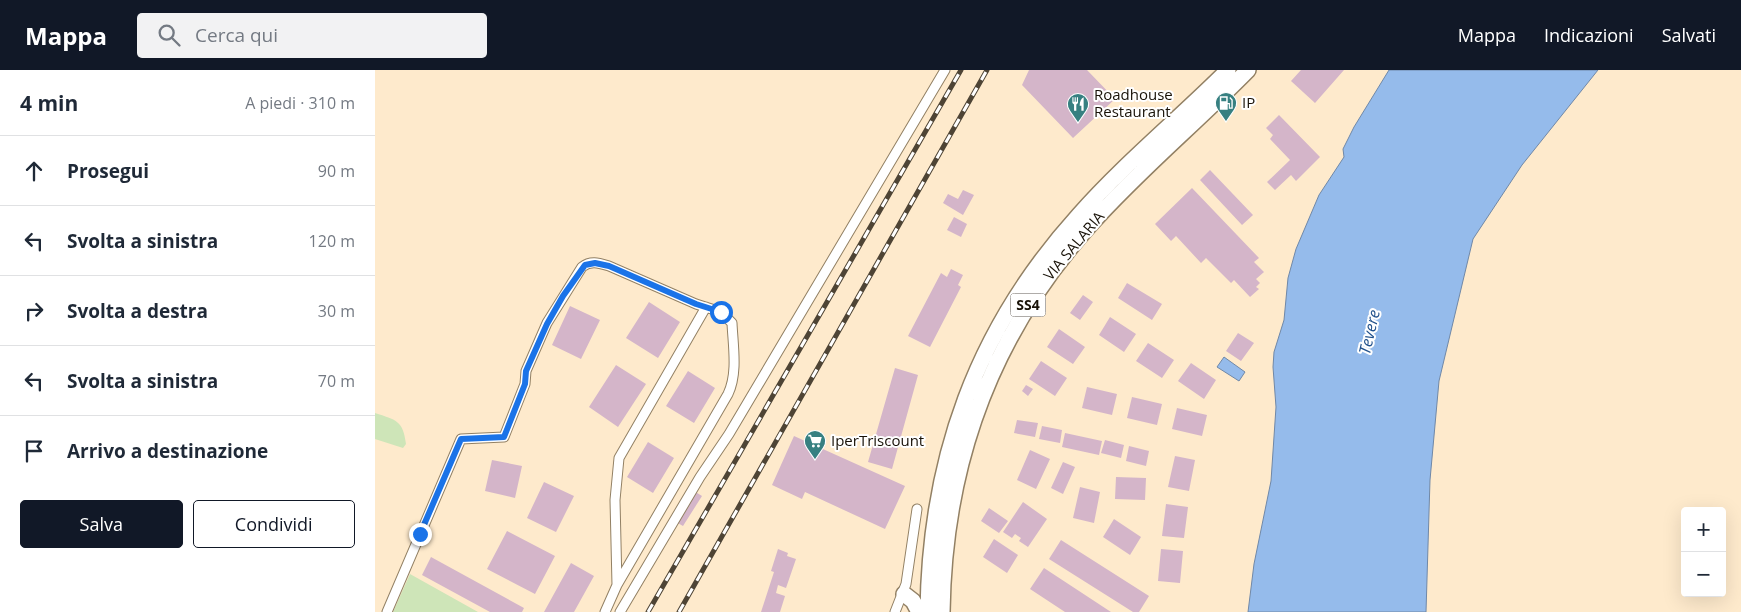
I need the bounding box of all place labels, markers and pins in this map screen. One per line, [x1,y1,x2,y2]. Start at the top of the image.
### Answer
place label: Roadhouse Restaurant [1094,84,1173,121]
fuel station icon: IP [1214,91,1238,122]
restaurant icon: Roadhouse Restaurant [1066,92,1090,123]
place label: IP [1242,92,1255,112]
supermarket icon: IperTriscount [803,429,827,460]
place label: IperTriscount [831,430,924,450]

